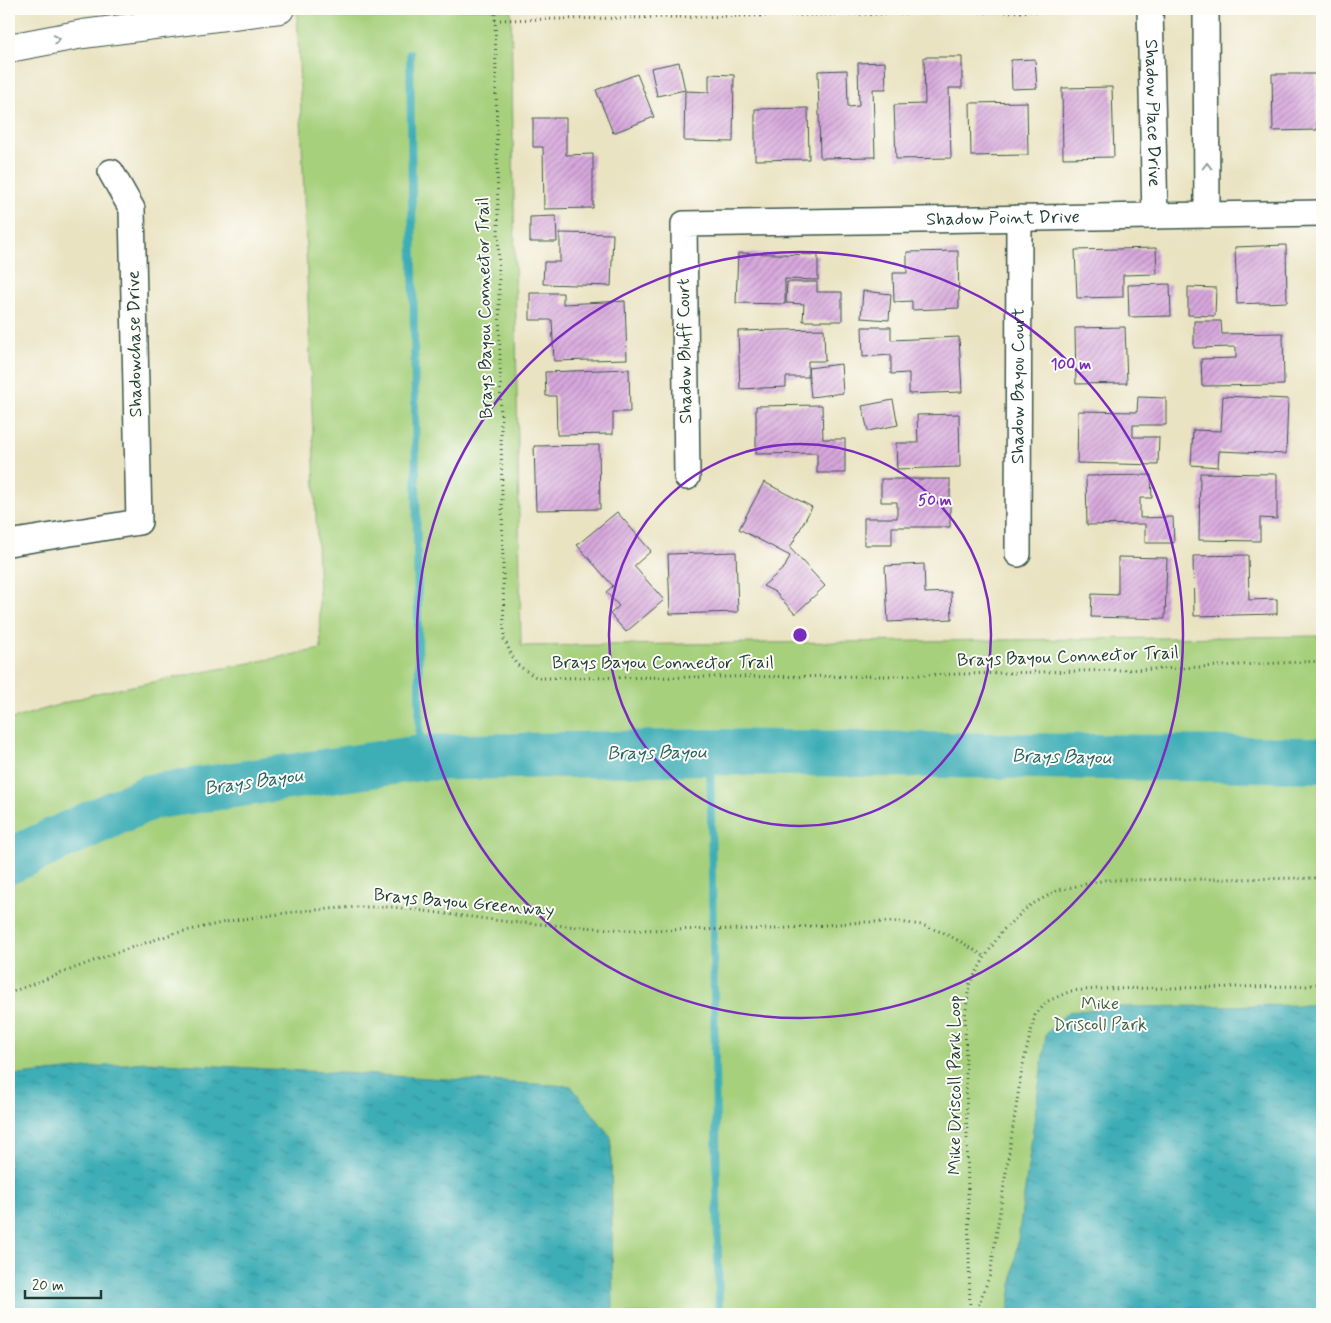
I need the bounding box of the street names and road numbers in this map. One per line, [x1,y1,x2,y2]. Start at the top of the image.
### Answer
street label: Shadow Place Drive [1139,39,1166,187]
street label: Brays Bayou Connector Trail [471,197,499,419]
street label: Shadow Point Drive [926,205,1080,232]
street label: Shadowchase Drive [122,270,148,418]
street label: Shadow Bluff Court [672,278,698,424]
street label: Shadow Bayou Court [1006,308,1031,464]
street label: Brays Bayou Connector Trail [957,641,1179,673]
street label: Brays Bayou Connector Trail [552,651,774,675]
street label: Brays Bayou Greenway [373,883,555,923]
street label: Mike Driscoll Park Loop [943,995,967,1175]

